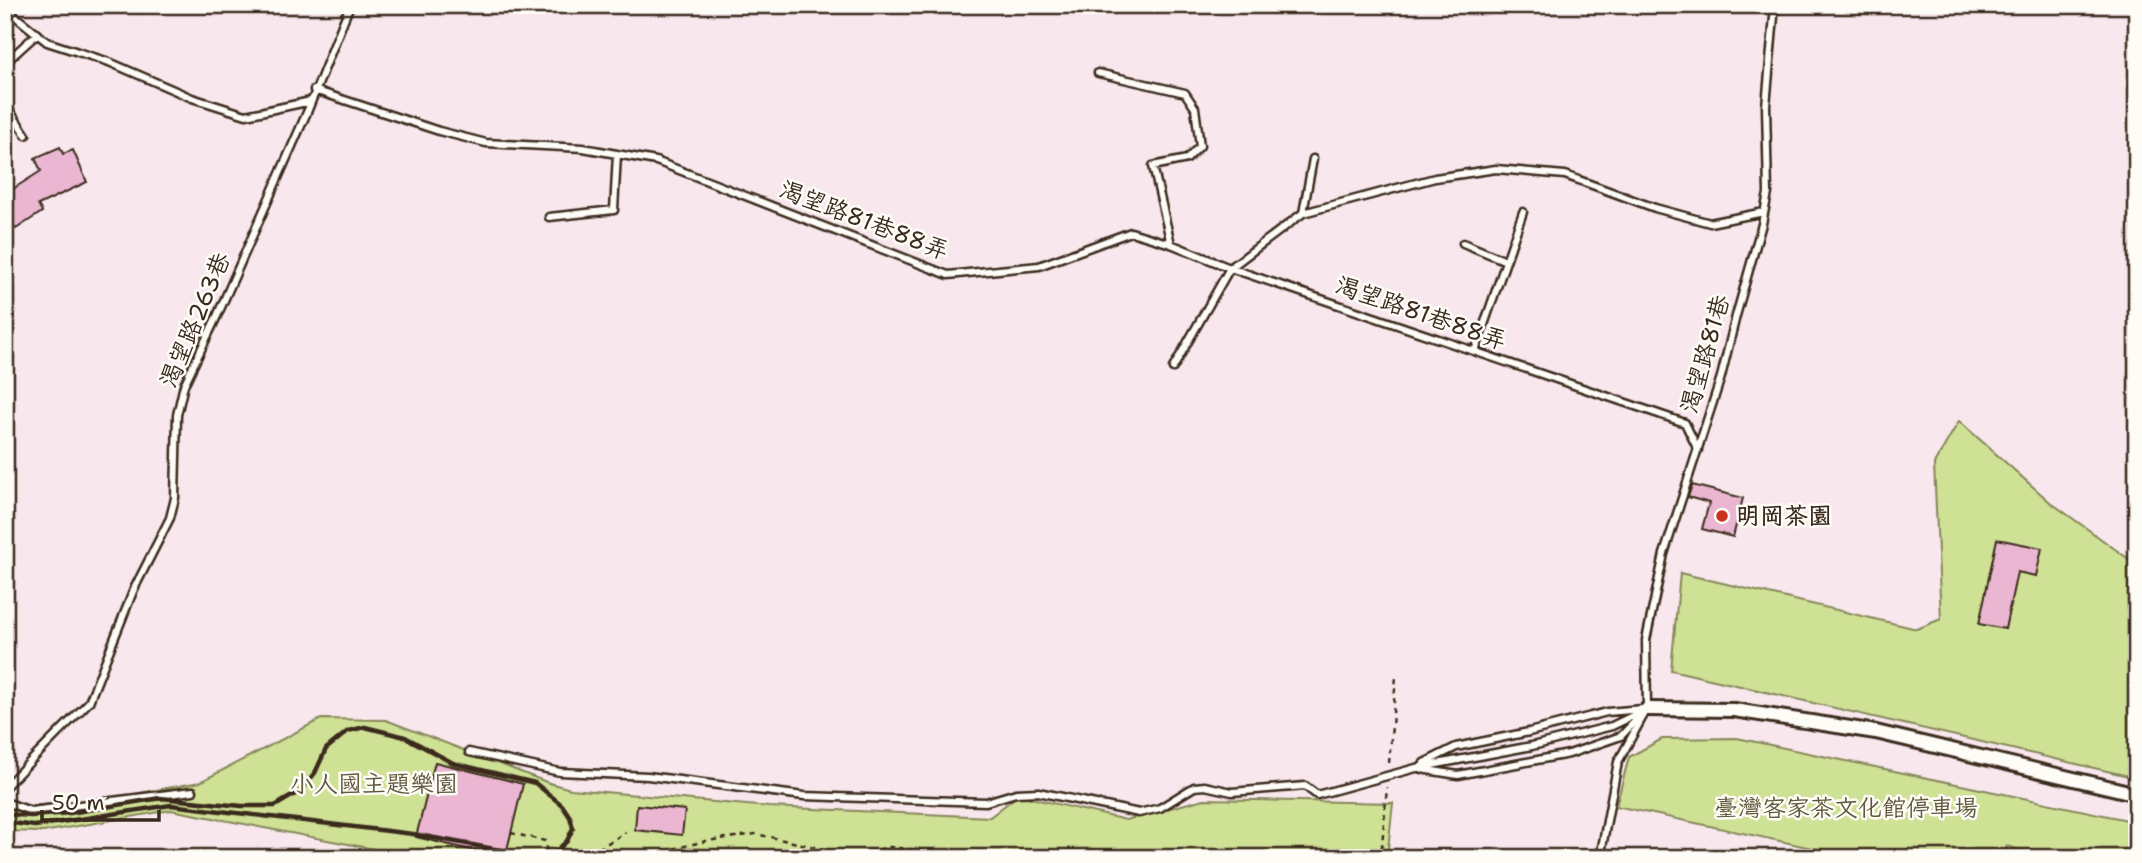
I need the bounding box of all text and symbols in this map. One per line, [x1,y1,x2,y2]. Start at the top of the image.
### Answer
street label: 渴望路81巷88弄 [775,173,953,267]
street label: 渴望路263巷 [152,248,238,392]
street label: 渴望路81巷88弄 [1331,269,1511,357]
street label: 渴望路81巷 [1673,291,1737,417]
place label: 明岡茶園 [1736,500,1832,532]
marker: 明岡茶園 [1714,508,1730,524]
park label: 小人國主題樂園 [290,768,458,800]
scale bar [42,779,159,823]
text: 50 m [52,789,105,817]
park label: 臺灣客家茶文化館停車場 [1714,792,1978,824]

